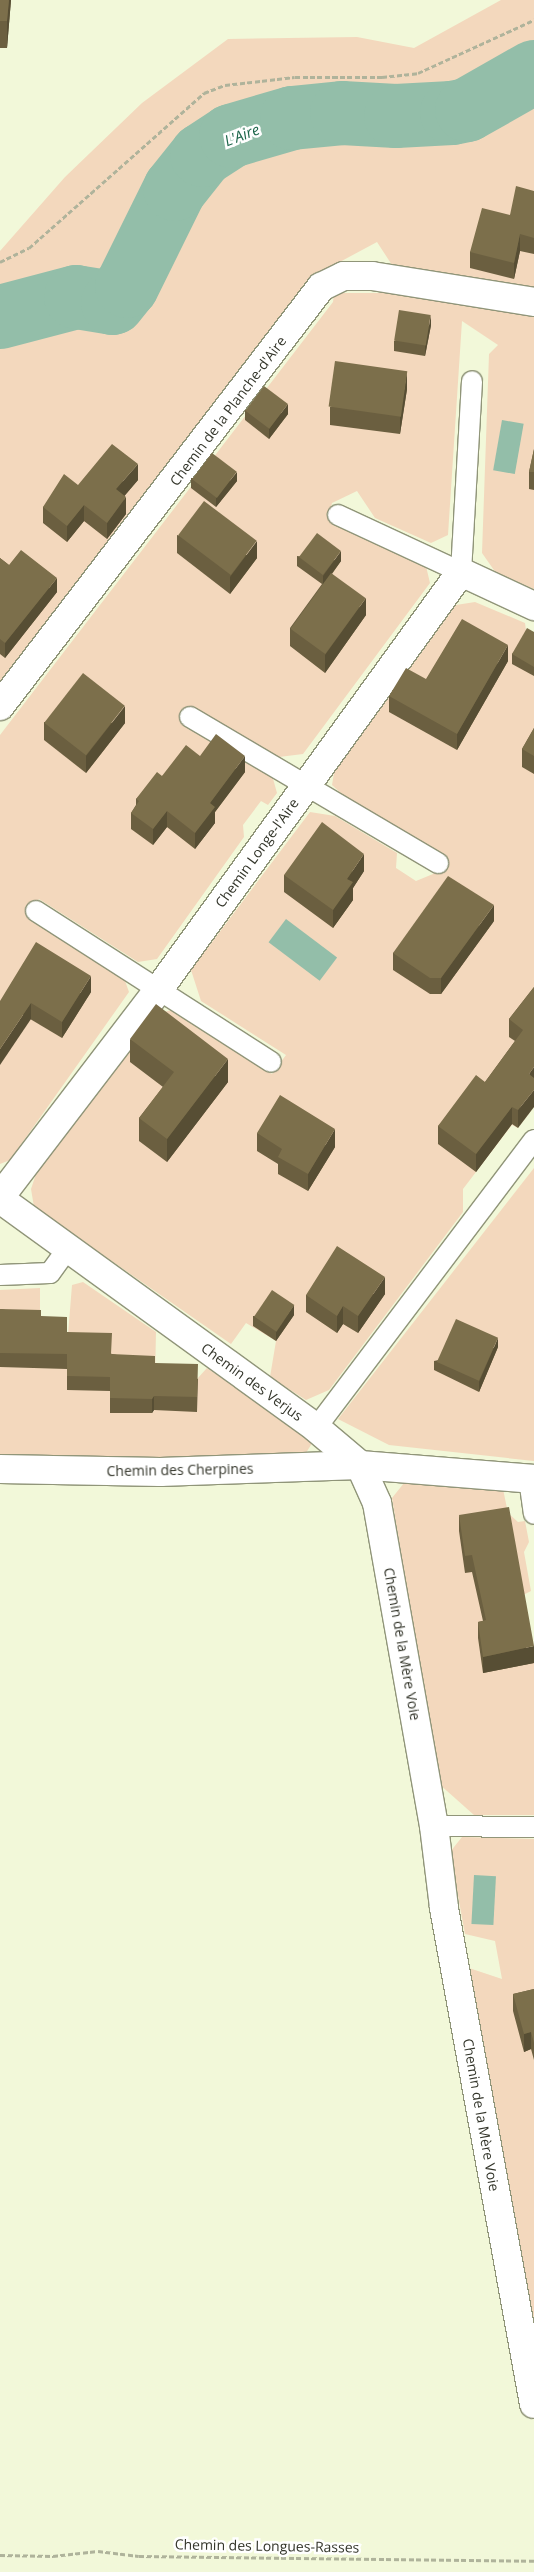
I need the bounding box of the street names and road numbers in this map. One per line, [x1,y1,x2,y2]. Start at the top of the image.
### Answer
street label: Chemin de la Planche-d'Aire [166,333,290,489]
street label: Chemin Longe-l'Aire [212,795,302,911]
street label: Chemin des Verjus [198,1340,306,1424]
street label: Chemin des Cherpines [106,1460,254,1480]
street label: Chemin de la Mère Voie [380,1566,424,1722]
street label: Chemin de la Mère Voie [459,2037,503,2193]
street label: Chemin des Longues-Rasses [175,2536,359,2556]

